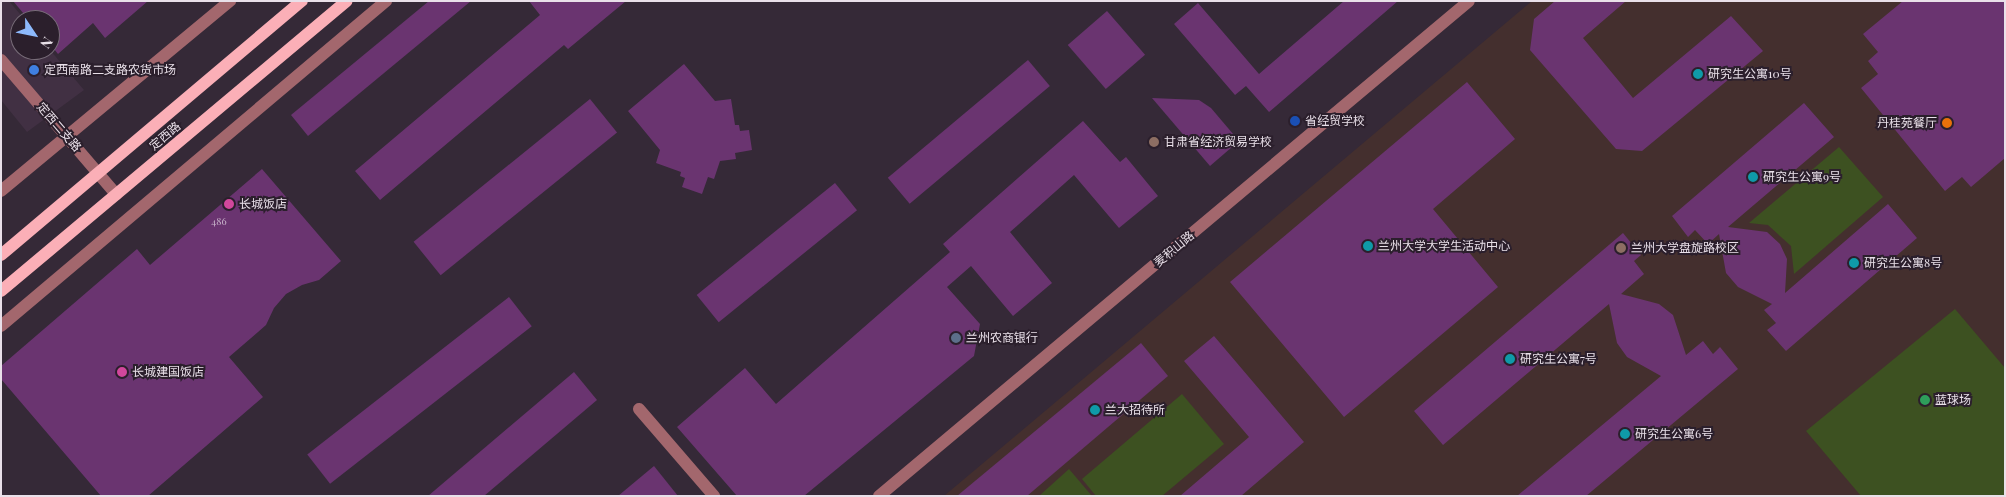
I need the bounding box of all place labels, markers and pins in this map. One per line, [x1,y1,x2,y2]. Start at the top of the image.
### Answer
place label: 定西南路二支路农货市场 [44,63,176,77]
marker: 定西南路二支路农货市场 [28,64,40,76]
place label: 研究生公寓10号 [1708,67,1792,81]
marker: 研究生公寓10号 [1692,68,1704,80]
place label: 省经贸学校 [1305,114,1365,128]
marker: 省经贸学校 [1289,115,1301,127]
place label: 丹桂苑餐厅 [1877,116,1937,130]
marker: 丹桂苑餐厅 [1941,117,1953,129]
place label: 甘肃省经济贸易学校 [1164,135,1272,149]
marker: 甘肃省经济贸易学校 [1148,136,1160,148]
place label: 研究生公寓9号 [1763,170,1841,184]
marker: 研究生公寓9号 [1747,171,1759,183]
place label: 长城饭店 [239,197,287,211]
marker: 长城饭店 [223,198,235,210]
place label: 兰州大学大学生活动中心 [1378,239,1510,253]
marker: 兰州大学大学生活动中心 [1362,240,1374,252]
place label: 兰州大学盘旋路校区 [1631,241,1739,255]
marker: 兰州大学盘旋路校区 [1615,242,1627,254]
place label: 研究生公寓8号 [1864,256,1942,270]
marker: 研究生公寓8号 [1848,257,1860,269]
place label: 兰州农商银行 [966,331,1038,345]
marker: 兰州农商银行 [950,332,962,344]
place label: 研究生公寓7号 [1520,352,1597,366]
marker: 研究生公寓7号 [1504,353,1516,365]
place label: 长城建国饭店 [132,365,204,379]
marker: 长城建国饭店 [116,366,128,378]
place label: 蓝球场 [1935,393,1971,407]
marker: 蓝球场 [1919,394,1931,406]
place label: 兰大招待所 [1105,403,1165,417]
marker: 兰大招待所 [1089,404,1101,416]
place label: 研究生公寓6号 [1635,427,1713,441]
marker: 研究生公寓6号 [1619,428,1631,440]

